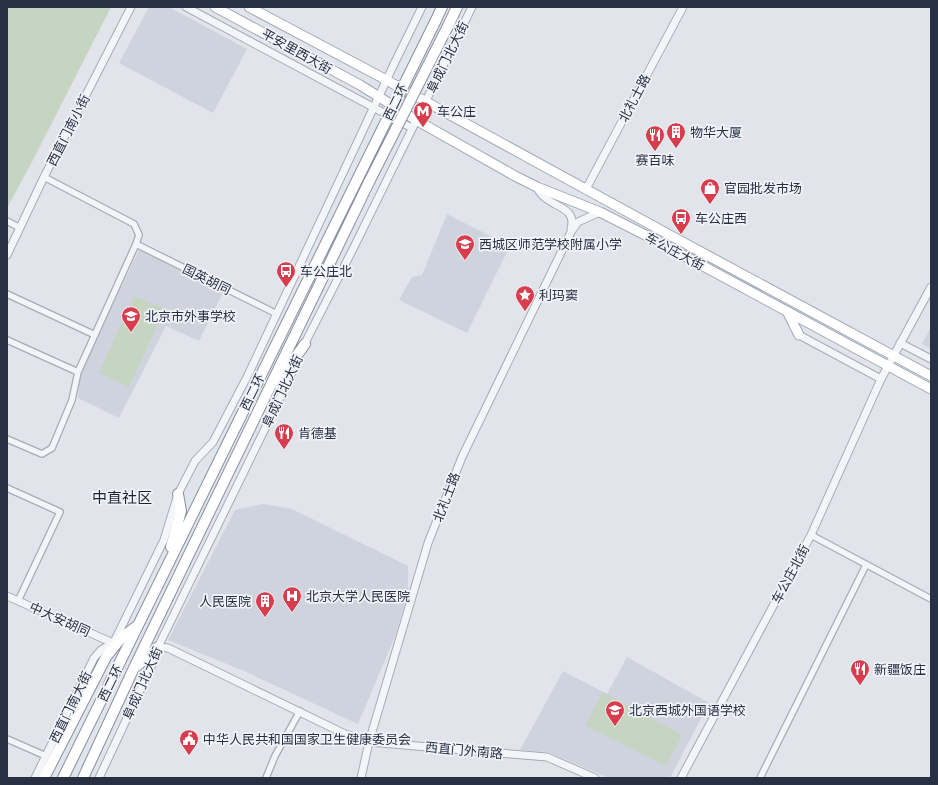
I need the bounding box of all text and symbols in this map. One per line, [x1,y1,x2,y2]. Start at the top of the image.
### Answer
street label: 阜成门北大街 [423,18,471,96]
street label: 平安里西大街 [259,25,335,77]
street label: 北礼士路 [615,71,653,125]
street label: 西二环 [379,81,411,123]
street label: 西直门南小街 [43,92,93,168]
metro station icon: 车公庄 [412,100,434,128]
place label: 车公庄 [437,103,476,119]
building icon: 物华大厦 [665,121,687,149]
restaurant icon: 赛百味 [644,124,666,152]
place label: 物华大厦 [690,124,742,140]
place label: 赛百味 [635,152,675,168]
shop icon: 官园批发市场 [699,177,721,205]
place label: 官园批发市场 [724,180,802,196]
bus stop icon: 车公庄西 [670,207,692,235]
place label: 车公庄西 [695,210,747,226]
street label: 车公庄大街 [643,229,707,273]
school or university icon: 西城区师范学校附属小学 [454,233,476,261]
place label: 西城区师范学校附属小学 [479,236,622,252]
street label: 国英胡同 [180,260,234,298]
bus stop icon: 车公庄北 [275,260,297,288]
place label: 车公庄北 [300,263,352,279]
place icon: 利玛窦 [514,284,536,312]
place label: 利玛窦 [539,287,578,303]
school or university icon: 北京市外事学校 [120,305,142,333]
place label: 北京市外事学校 [145,308,236,324]
street label: 阜成门北大街 [258,352,306,430]
street label: 西二环 [236,371,268,413]
restaurant icon: 肯德基 [273,422,295,450]
place label: 肯德基 [298,425,337,441]
street label: 北礼士路 [429,470,463,524]
district label: 中直社区 [92,488,152,506]
street label: 车公庄北街 [768,542,812,606]
hospital icon: 北京大学人民医院 [281,585,303,613]
place label: 北京大学人民医院 [306,588,410,604]
building icon: 人民医院 [254,590,276,618]
place label: 人民医院 [199,593,251,609]
street label: 中大安胡同 [27,598,93,640]
street label: 阜成门北大街 [119,644,165,722]
restaurant icon: 新疆饭庄 [849,658,871,686]
place label: 新疆饭庄 [874,661,926,677]
street label: 西二环 [94,662,126,704]
street label: 西直门南大街 [46,668,94,746]
school or university icon: 北京西城外国语学校 [604,699,626,727]
place label: 北京西城外国语学校 [629,702,746,718]
public building icon: 中华人民共和国国家卫生健康委员会 [178,728,200,756]
place label: 中华人民共和国国家卫生健康委员会 [203,731,411,747]
street label: 西直门外南路 [424,739,504,761]

